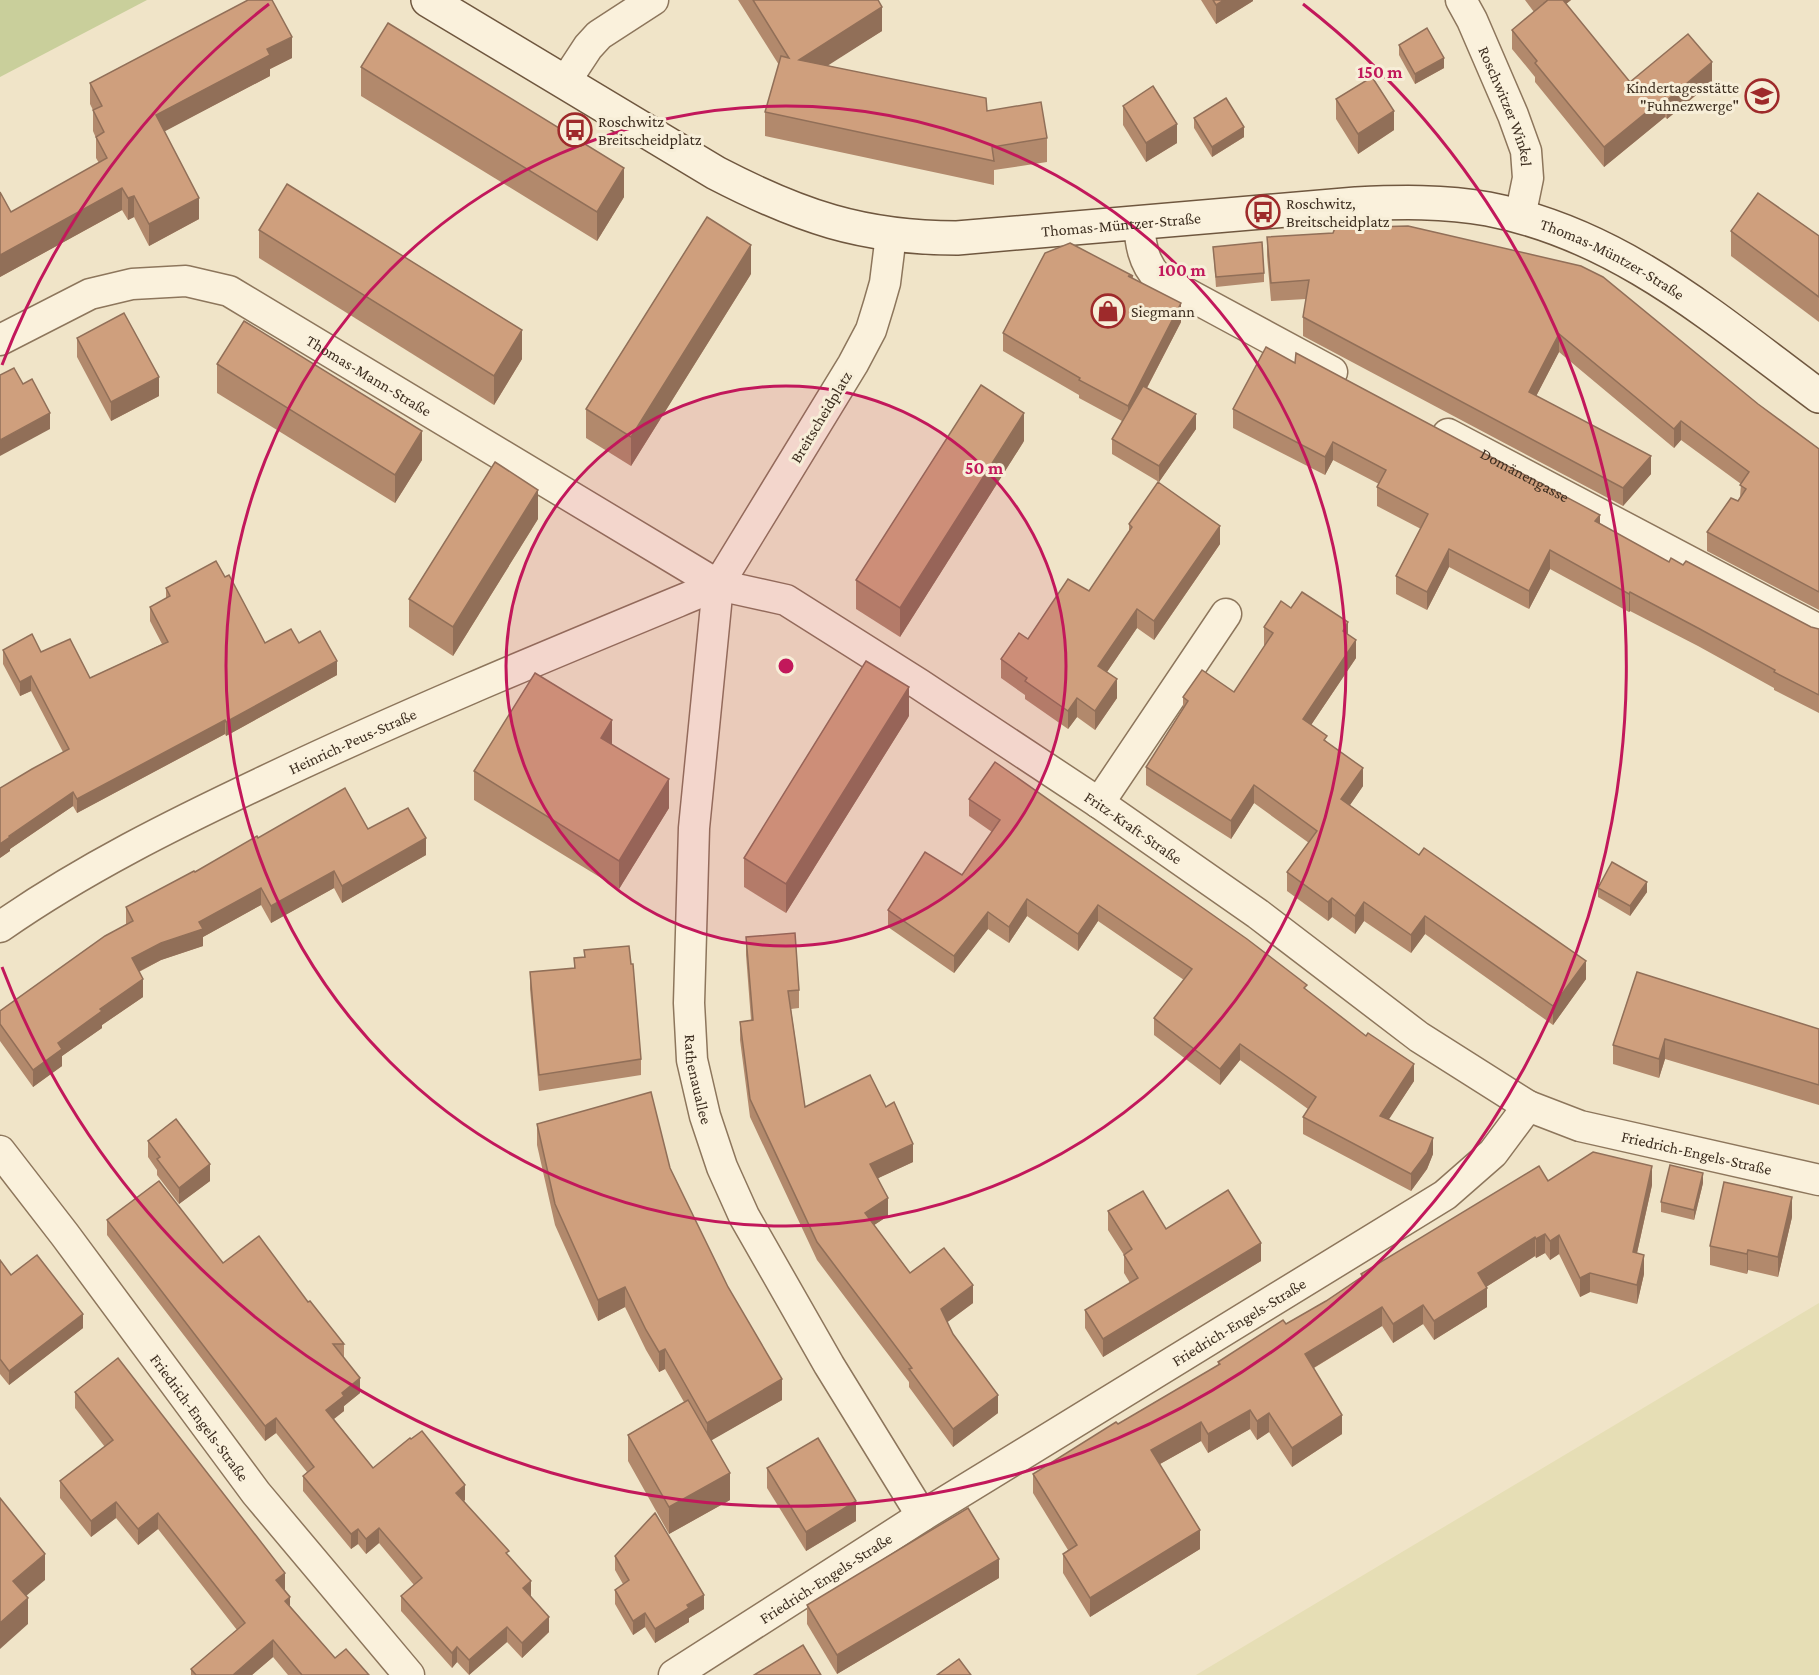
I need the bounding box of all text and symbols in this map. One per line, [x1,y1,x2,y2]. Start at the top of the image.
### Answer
street label: Roschwitzer Winkel [1476,44,1536,167]
text: 150 m [1357,62,1403,82]
school or university icon: Kindertagesstätte "Fuhnezwerge" [1744,78,1780,114]
place label: Kindertagesstätte "Fuhnezwerge" [1626,79,1739,115]
bus stop icon: Roschwitz Breitscheidplatz [557,112,593,148]
place label: Roschwitz Breitscheidplatz [598,113,702,149]
bus stop icon: Roschwitz, Breitscheidplatz [1245,194,1281,230]
place label: Roschwitz, Breitscheidplatz [1286,195,1390,231]
street label: Thomas-Müntzer-Straße [1041,209,1201,239]
street label: Thomas-Müntzer-Straße [1538,215,1688,303]
text: 100 m [1158,260,1206,280]
shop icon: Siegmann [1090,293,1126,329]
place label: Siegmann [1131,303,1195,321]
street label: Thomas-Mann-Straße [304,331,435,419]
street label: Breitscheidplatz [787,368,856,466]
street label: Domänengasse [1478,444,1572,505]
text: 50 m [965,458,1004,478]
centre of rings [776,656,796,676]
street label: Heinrich-Peus-Straße [286,705,419,777]
street label: Fritz-Kraft-Straße [1082,788,1186,867]
street label: Rathenauallee [682,1034,716,1126]
street label: Friedrich-Engels-Straße [1620,1127,1774,1178]
street label: Friedrich-Engels-Straße [1169,1274,1309,1369]
street label: Friedrich-Engels-Straße [147,1350,253,1484]
street label: Friedrich-Engels-Straße [756,1529,895,1627]

